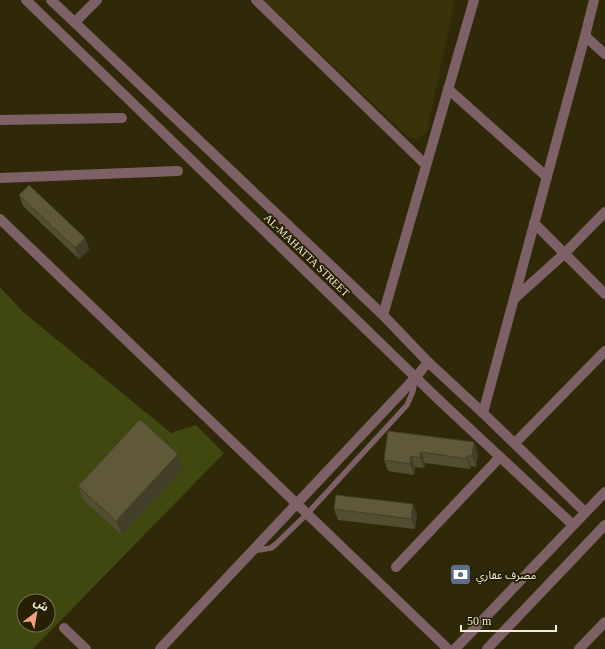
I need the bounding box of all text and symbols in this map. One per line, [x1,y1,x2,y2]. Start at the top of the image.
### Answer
street label: AL-MAHATTA STREET [262,211,352,299]
bank icon: مصرف عقاري [447,562,473,588]
place label: مصرف عقاري [476,569,537,585]
north arrow [16,593,56,633]
text: ش [31,595,51,614]
scale bar [461,607,556,633]
text: 50 m [467,614,492,628]

